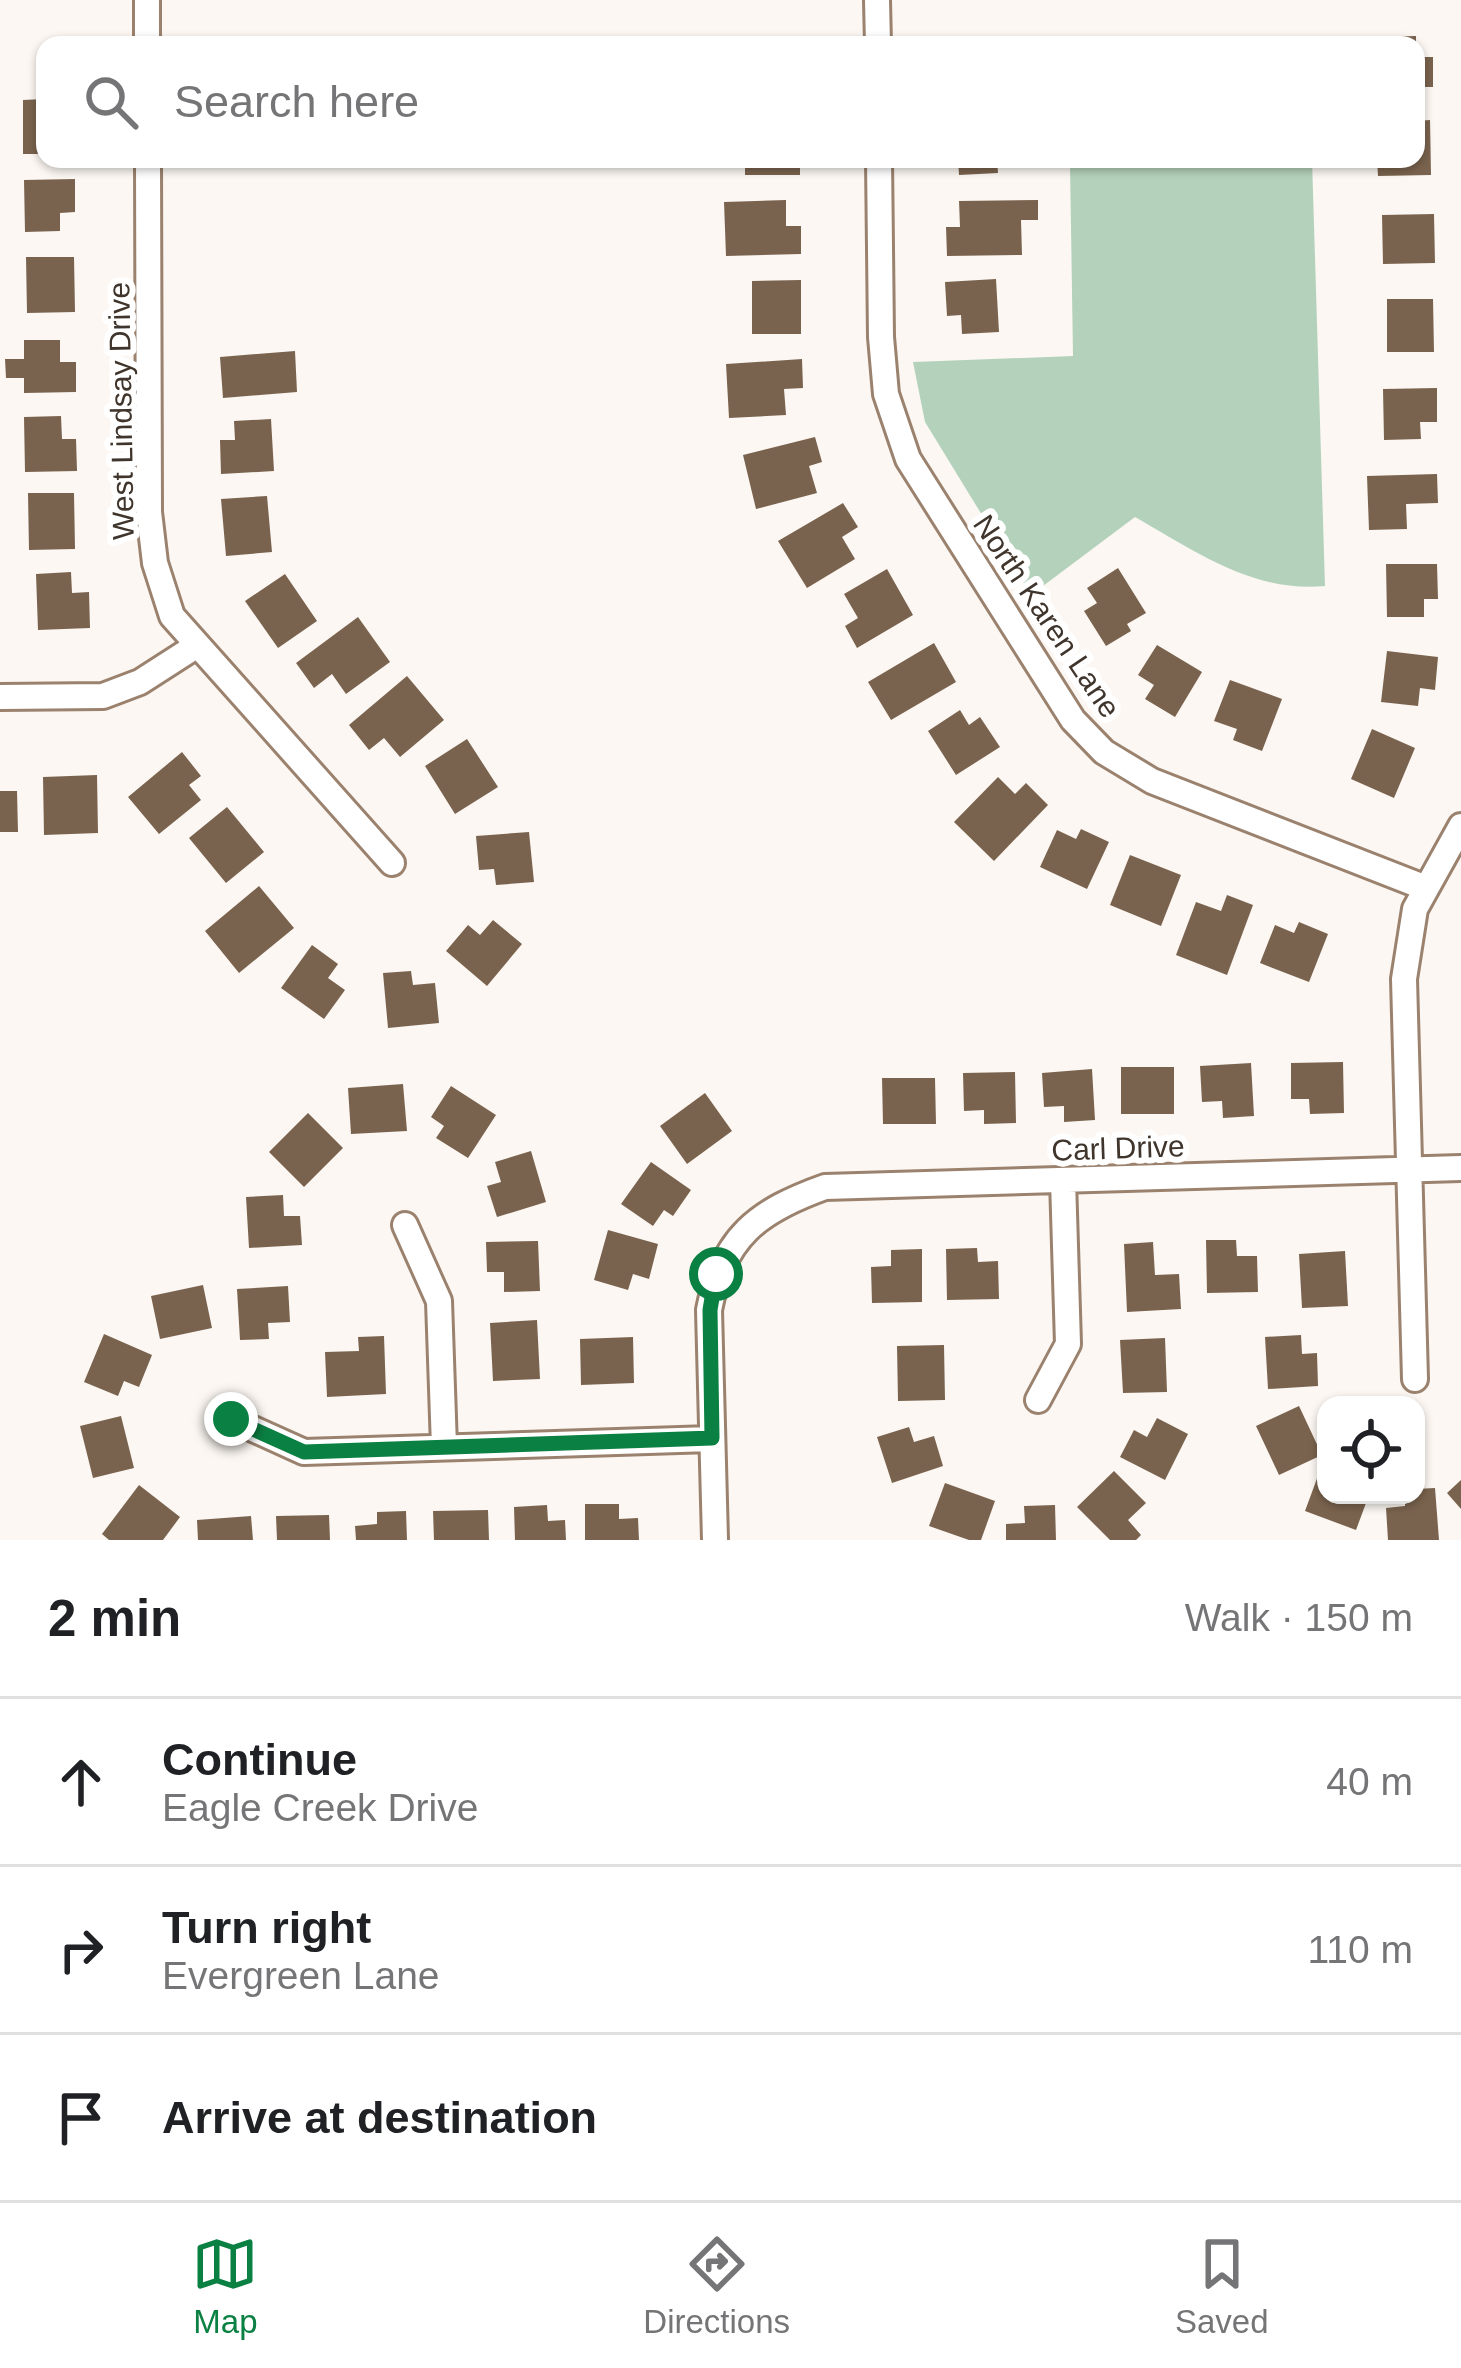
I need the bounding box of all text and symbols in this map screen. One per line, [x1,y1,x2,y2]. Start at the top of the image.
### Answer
search box [36,36,1425,168]
icon: search [78,69,144,135]
text: Search here [174,76,419,127]
street label: West Lindsay Drive [102,282,140,540]
street label: North Karen Lane [967,509,1127,723]
street label: Carl Drive [1051,1129,1185,1167]
route start [689,1247,743,1301]
route end [204,1392,258,1446]
map controls [1317,1396,1425,1504]
button: locate [1317,1396,1425,1504]
text: 2 min [48,1590,181,1647]
text: Walk · 150 m [1185,1596,1413,1639]
text: Continue [162,1734,357,1785]
icon: ahead [48,1749,114,1815]
text: 40 m [1326,1760,1413,1803]
text: Eagle Creek Drive [162,1786,478,1829]
text: Turn right [162,1902,371,1953]
icon: right [48,1917,114,1983]
text: 110 m [1308,1928,1413,1971]
text: Evergreen Lane [162,1954,440,1997]
icon: arrive [48,2085,114,2151]
text: Arrive at destination [162,2092,597,2143]
tab: Map [192,2231,258,2341]
tab: Directions [643,2231,790,2341]
tab: Saved [1175,2231,1269,2341]

